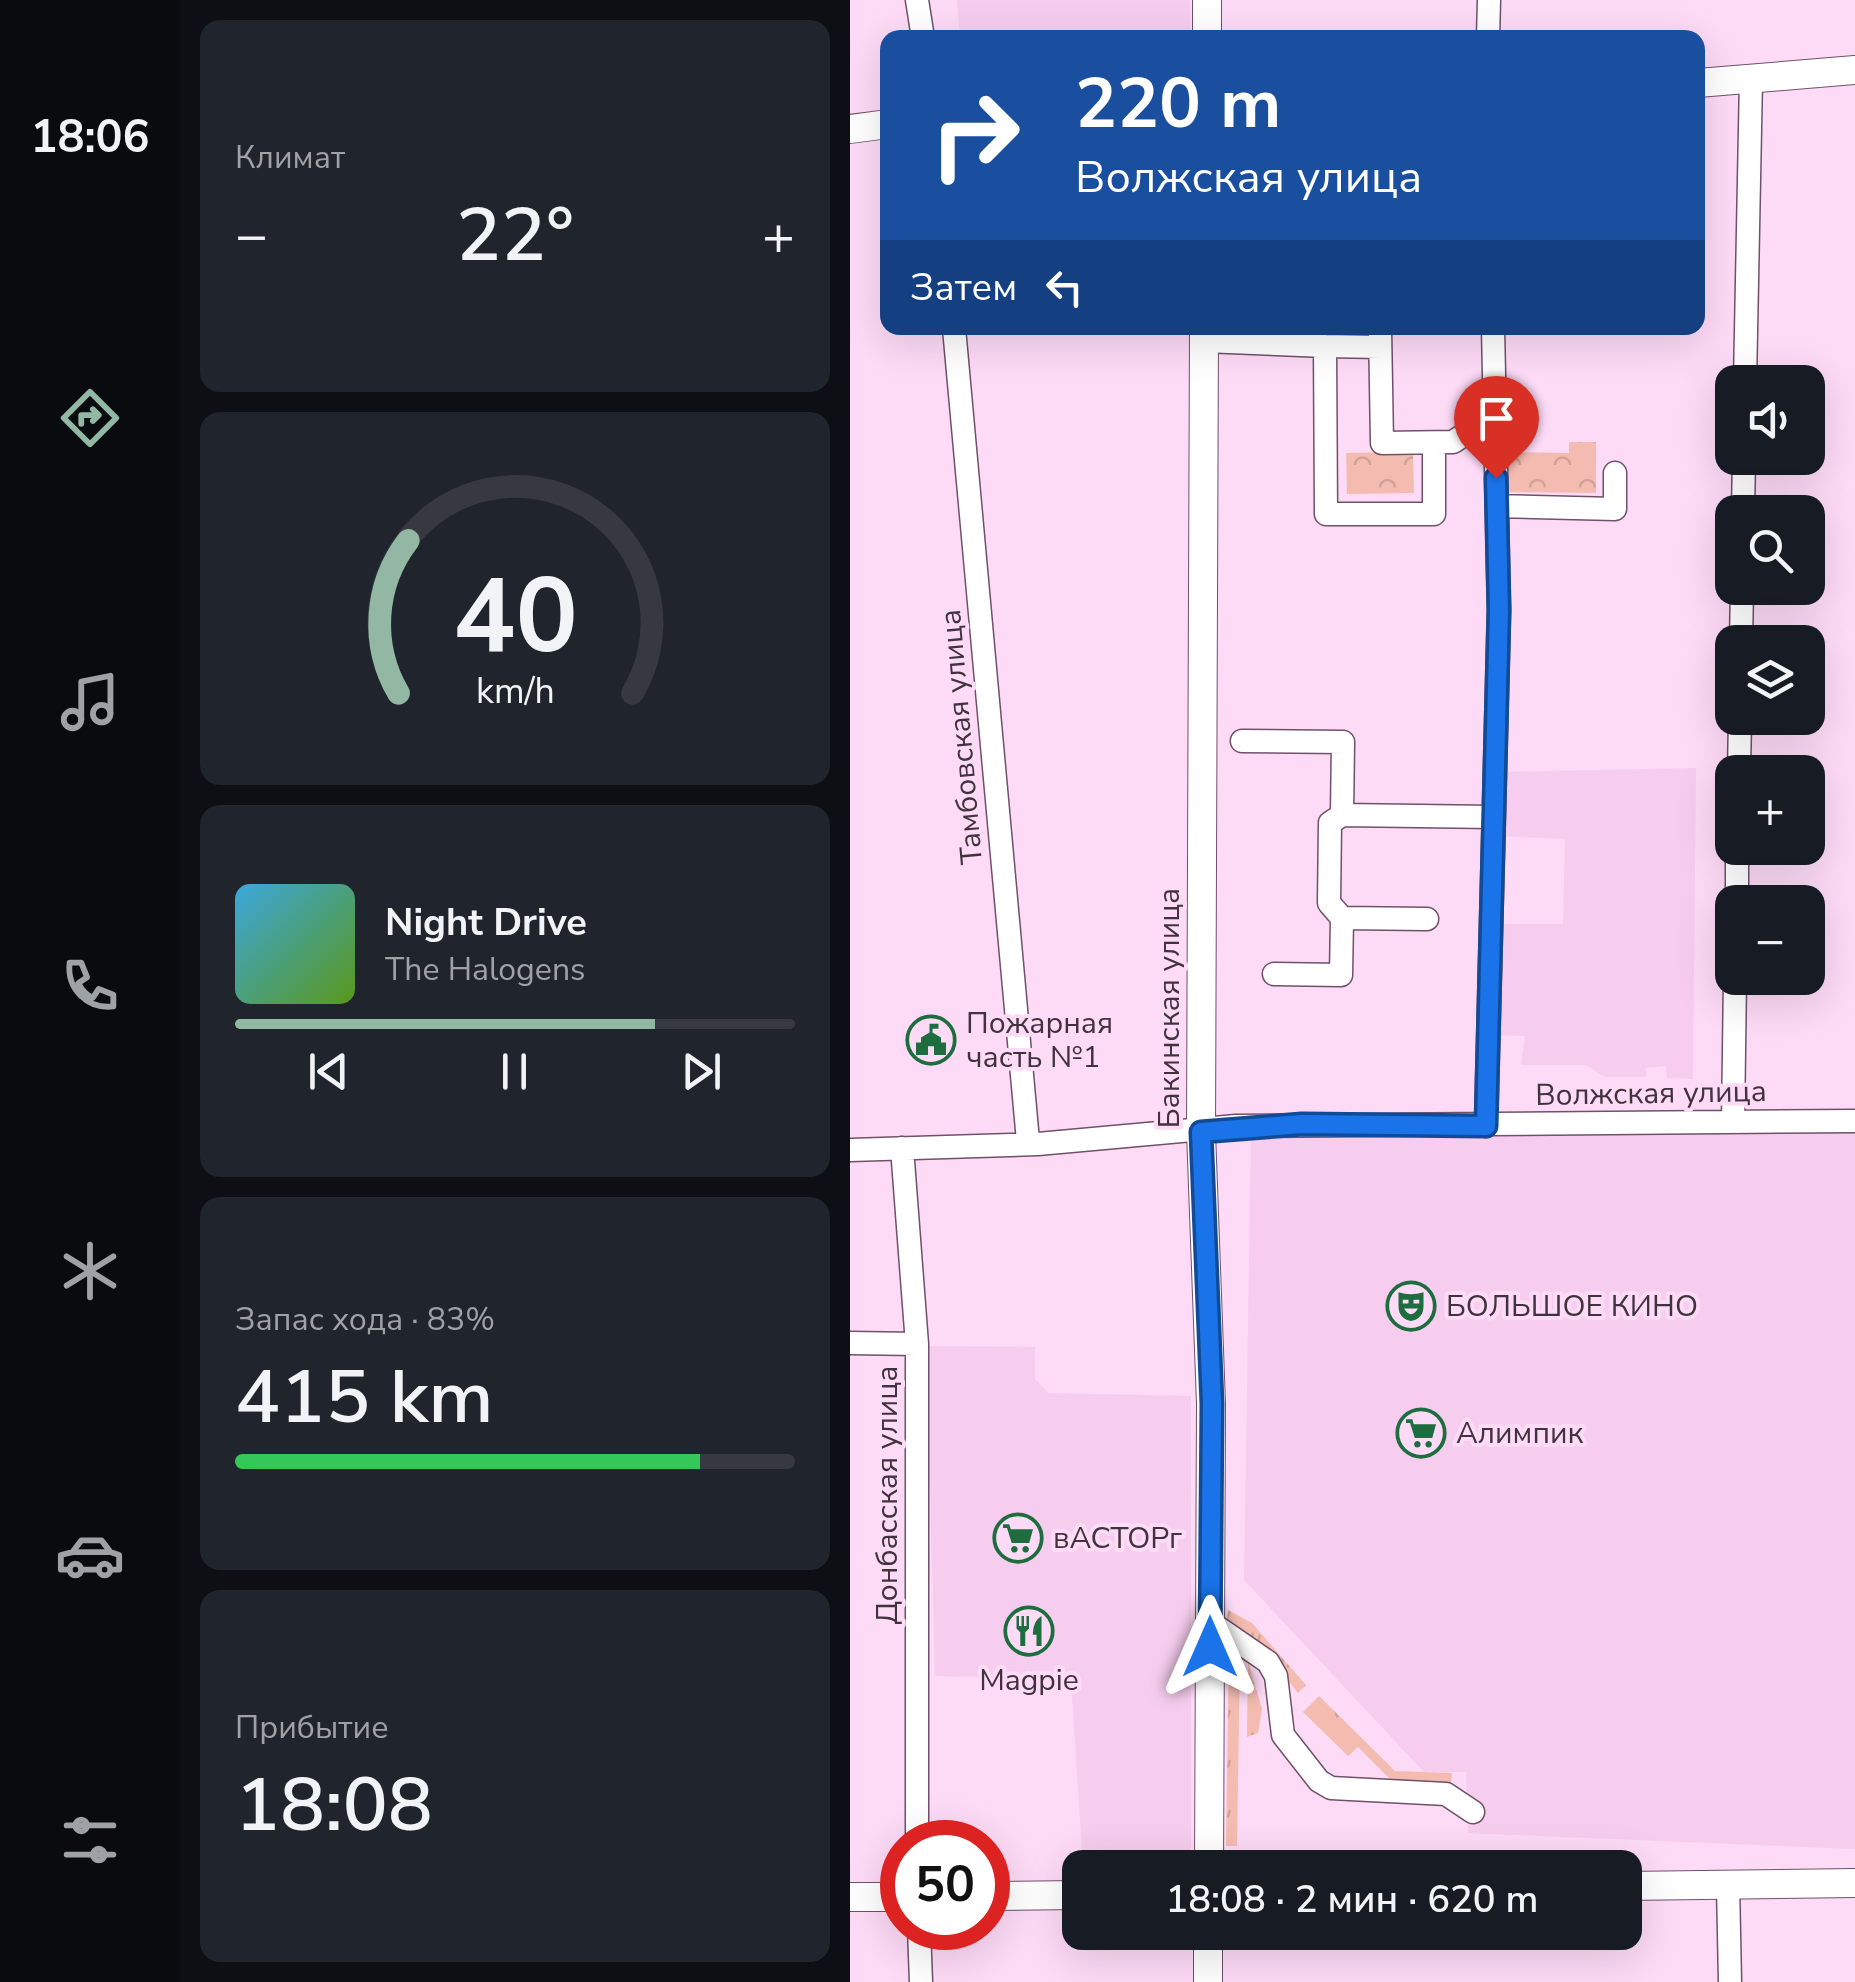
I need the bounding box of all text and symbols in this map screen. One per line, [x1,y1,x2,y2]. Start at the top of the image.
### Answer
text: 220 m [1075,56,1281,152]
icon: right [910,70,1040,200]
text: 18:06 [30,107,150,168]
text: Климат [235,136,345,179]
text: Волжская улица [1075,147,1422,208]
text: 22° [456,184,574,286]
text: − [235,198,268,273]
text: + [762,198,795,273]
icon: left [1037,260,1092,315]
text: Затем [910,262,1017,313]
map controls [1715,365,1825,995]
button: sound [1715,365,1825,475]
pin [1454,376,1539,479]
icon: directions [55,383,125,453]
icon: arrive [1469,391,1524,446]
button: search [1715,495,1825,605]
text: 40 [453,546,577,688]
street label: Тамбовская улица [930,608,993,866]
button: layers [1715,625,1825,735]
icon: music [55,667,125,737]
text: km/h [476,667,554,716]
button: + [1715,755,1825,865]
button: − [1715,885,1825,995]
street label: Бакинская улица [1149,888,1190,1128]
text: Night Drive [385,897,587,948]
text: The Halogens [385,948,585,991]
icon: phone [55,951,125,1021]
place label: Пожарная часть №1 [966,1003,1113,1078]
public building icon: Пожарная часть №1 [905,1014,957,1066]
icon: previous [301,1044,356,1099]
icon: pause [487,1044,542,1099]
icon: next [674,1044,729,1099]
street label: Волжская улица [1535,1071,1767,1116]
icon: climate [55,1236,125,1306]
theatre icon: БОЛЬШОЕ КИНО [1385,1280,1437,1332]
place label: БОЛЬШОЕ КИНО [1446,1286,1698,1327]
text: Запас хода · 83% [235,1298,495,1341]
text: 415 km [235,1346,493,1448]
street label: Донбасская улица [867,1366,908,1624]
supermarket icon: Алимпик [1395,1407,1447,1459]
place label: Алимпик [1456,1413,1583,1454]
supermarket icon: вАСТОРг [992,1512,1044,1564]
place label: вАСТОРг [1053,1518,1182,1559]
icon: car [55,1520,125,1590]
position arrow [1158,1595,1262,1699]
restaurant icon: Magpie [1003,1605,1055,1657]
place label: Magpie [979,1660,1079,1701]
text: Прибытие [235,1706,389,1749]
text: 18:08 [235,1754,433,1856]
icon: filters [55,1805,125,1875]
speed limit sign: 50 [880,1820,1010,1950]
text: 18:08 · 2 мин · 620 m [1166,1874,1538,1925]

